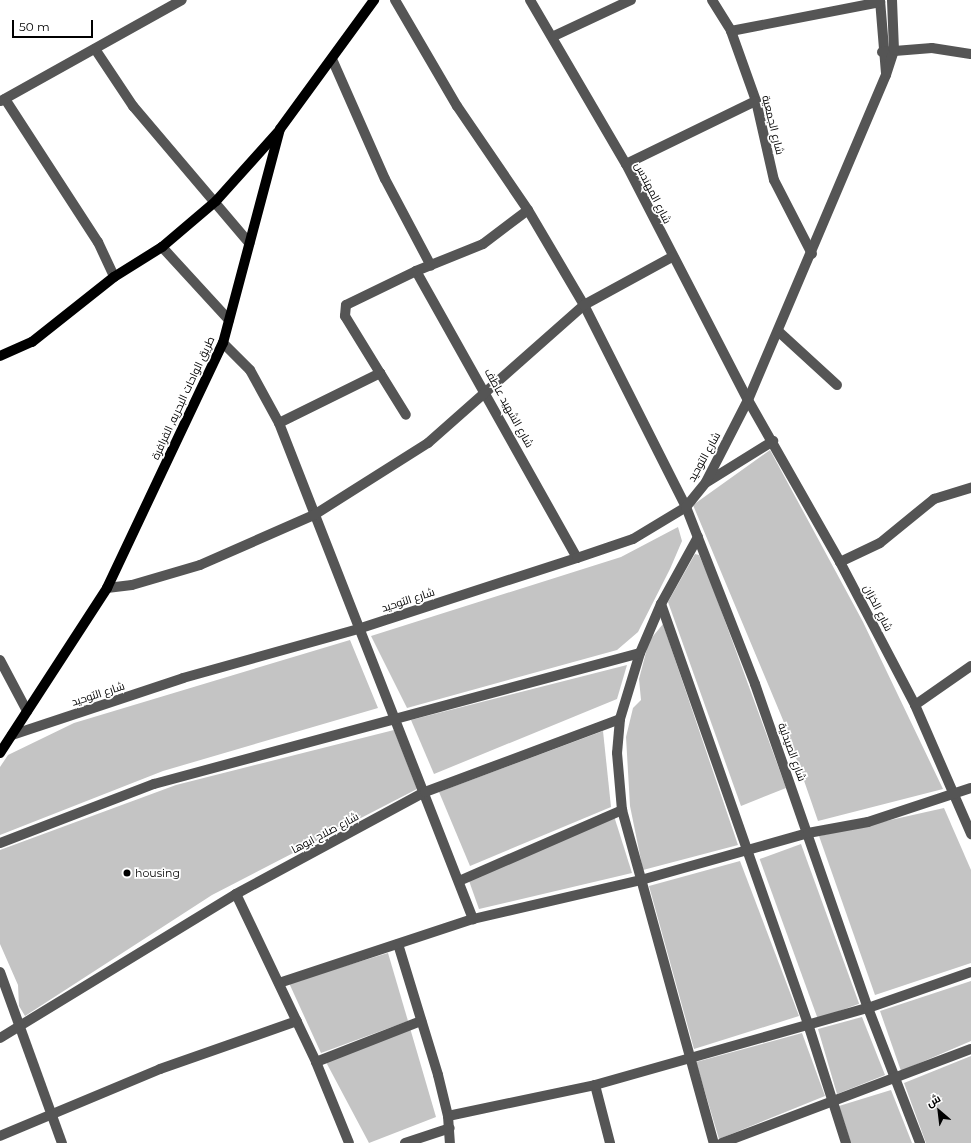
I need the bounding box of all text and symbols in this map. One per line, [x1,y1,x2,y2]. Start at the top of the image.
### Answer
scale bar [14,12,95,38]
text: 50 m [19,19,50,34]
street label: شارع الجمعية [759,94,787,156]
street label: شارع المهندس [632,160,674,226]
street label: طريق الواحات البحريه, الفرافرة [149,334,217,462]
street label: شارع الشهيد عاطف [482,366,536,450]
street label: شارع التوحيد [685,430,723,484]
street label: شارع الخزان [861,583,895,633]
street label: شارع التوحيد [380,585,436,615]
street label: شارع التوحيد [70,679,126,709]
street label: شارع الصيدلية [775,721,809,783]
street label: شارع صلاح ابوها [289,810,361,856]
place label: housing [135,866,180,880]
marker: housing [122,868,132,878]
north arrow [919,1091,959,1131]
text: ش [924,1091,943,1110]

